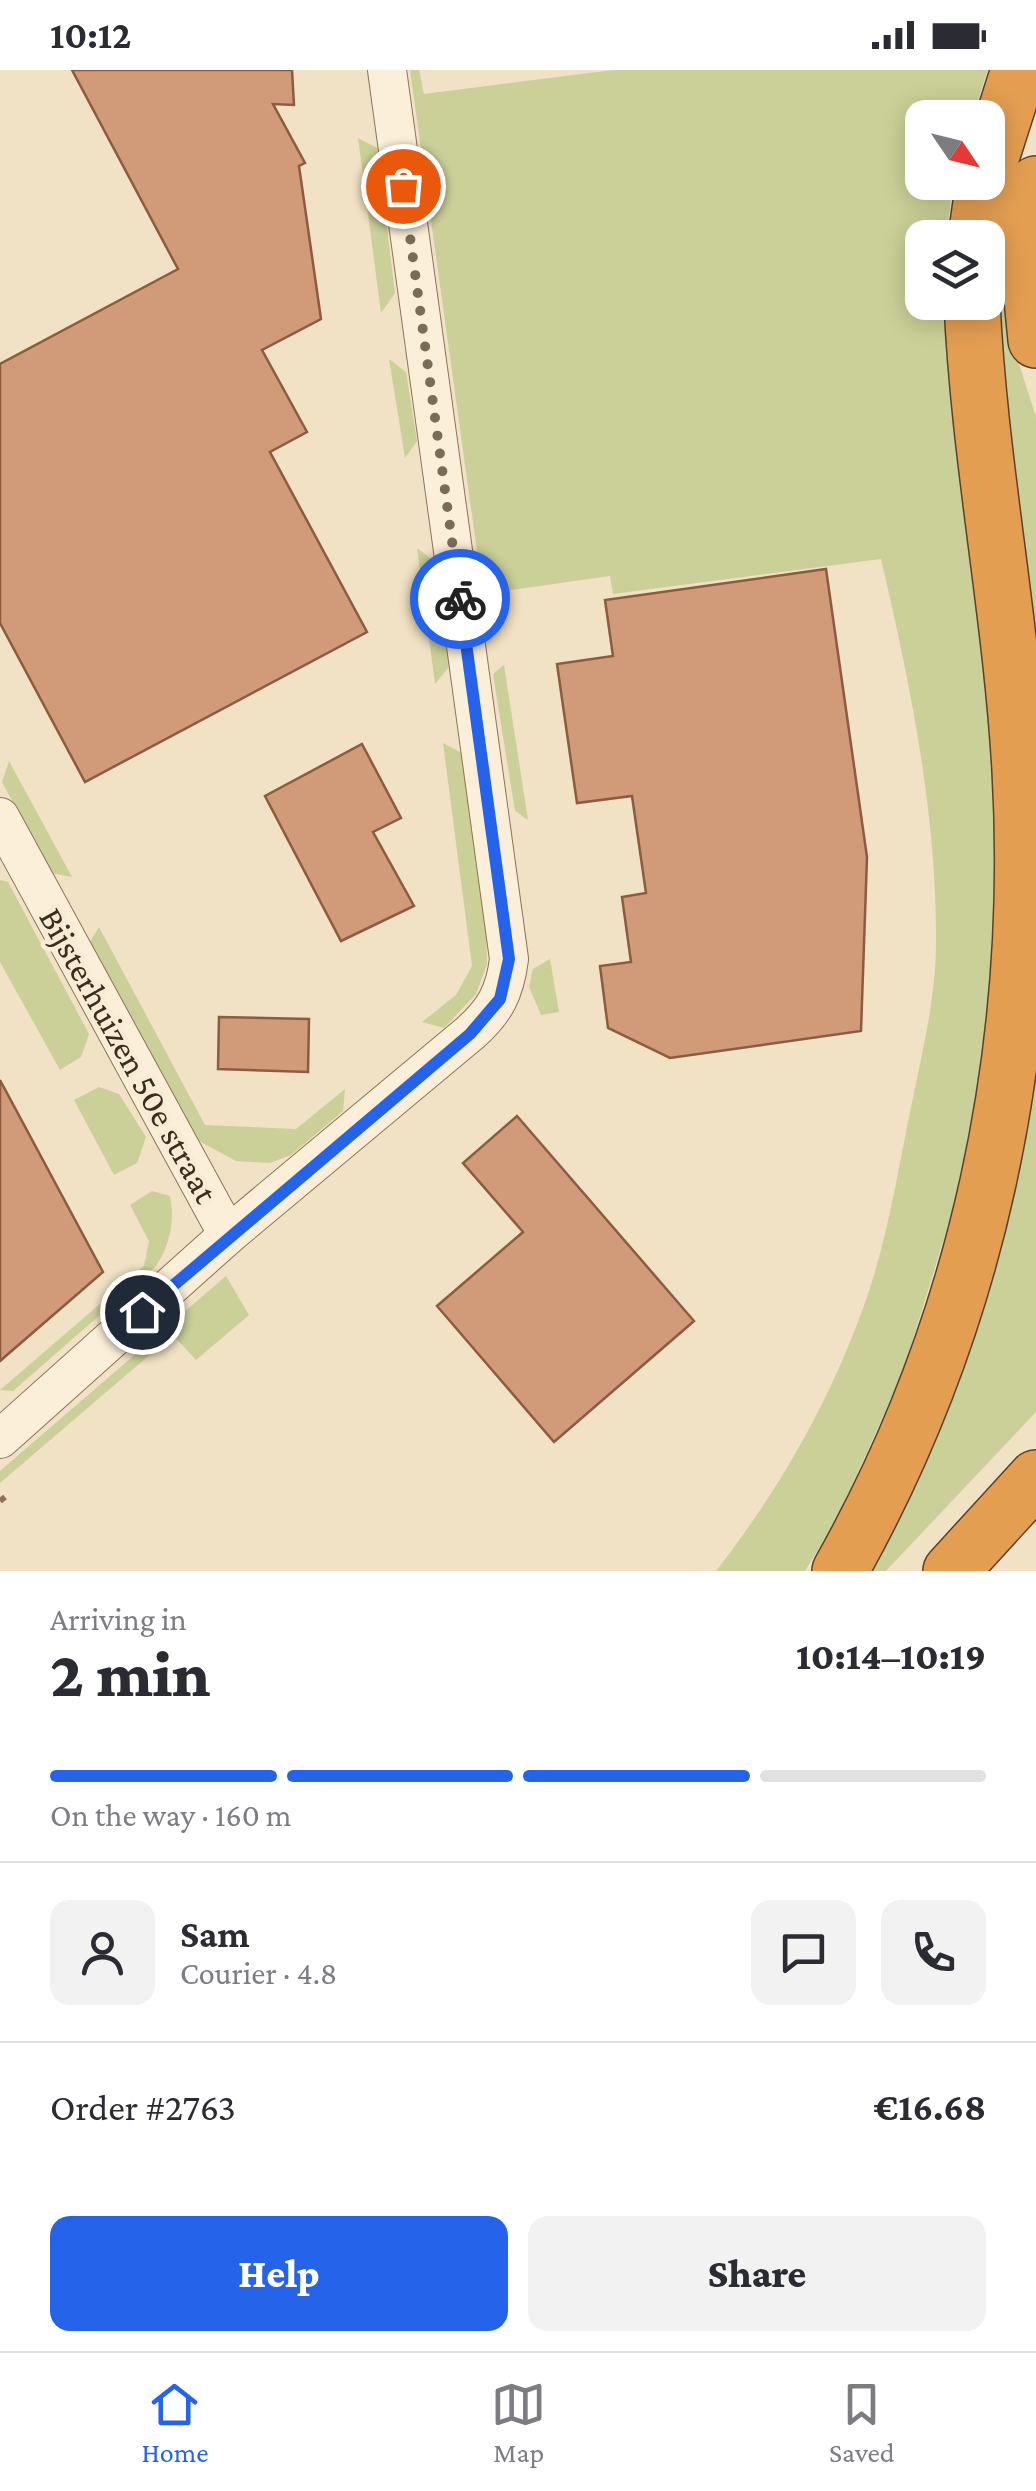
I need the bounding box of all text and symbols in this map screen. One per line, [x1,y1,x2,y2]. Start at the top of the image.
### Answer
text: 10:12 [50,14,131,56]
north arrow [905,100,1005,200]
map controls [905,100,1005,320]
pin [361,144,446,229]
icon: bag [376,159,431,214]
button: layers [905,220,1005,320]
courier [410,549,510,649]
icon: bike [433,572,488,627]
street label: Bijsterhuizen 50e straat [31,901,226,1210]
pin [100,1270,185,1355]
icon: home [115,1285,170,1340]
text: Arriving in [50,1601,187,1637]
text: 10:14–10:19 [796,1635,986,1677]
text: 2 min [50,1638,211,1710]
text: On the way · 160 m [50,1797,292,1833]
button: person [50,1900,155,2005]
button: chat [751,1900,856,2005]
button: phone [881,1900,986,2005]
text: Sam [180,1913,250,1955]
text: Courier · 4.8 [180,1955,337,1991]
text: Order #2763 [50,2086,236,2128]
text: €16.68 [873,2086,986,2128]
button: Help [50,2216,508,2331]
button: Share [528,2216,986,2331]
tab: Home [141,2377,208,2468]
tab: Map [491,2377,546,2468]
tab: Saved [829,2377,895,2468]

